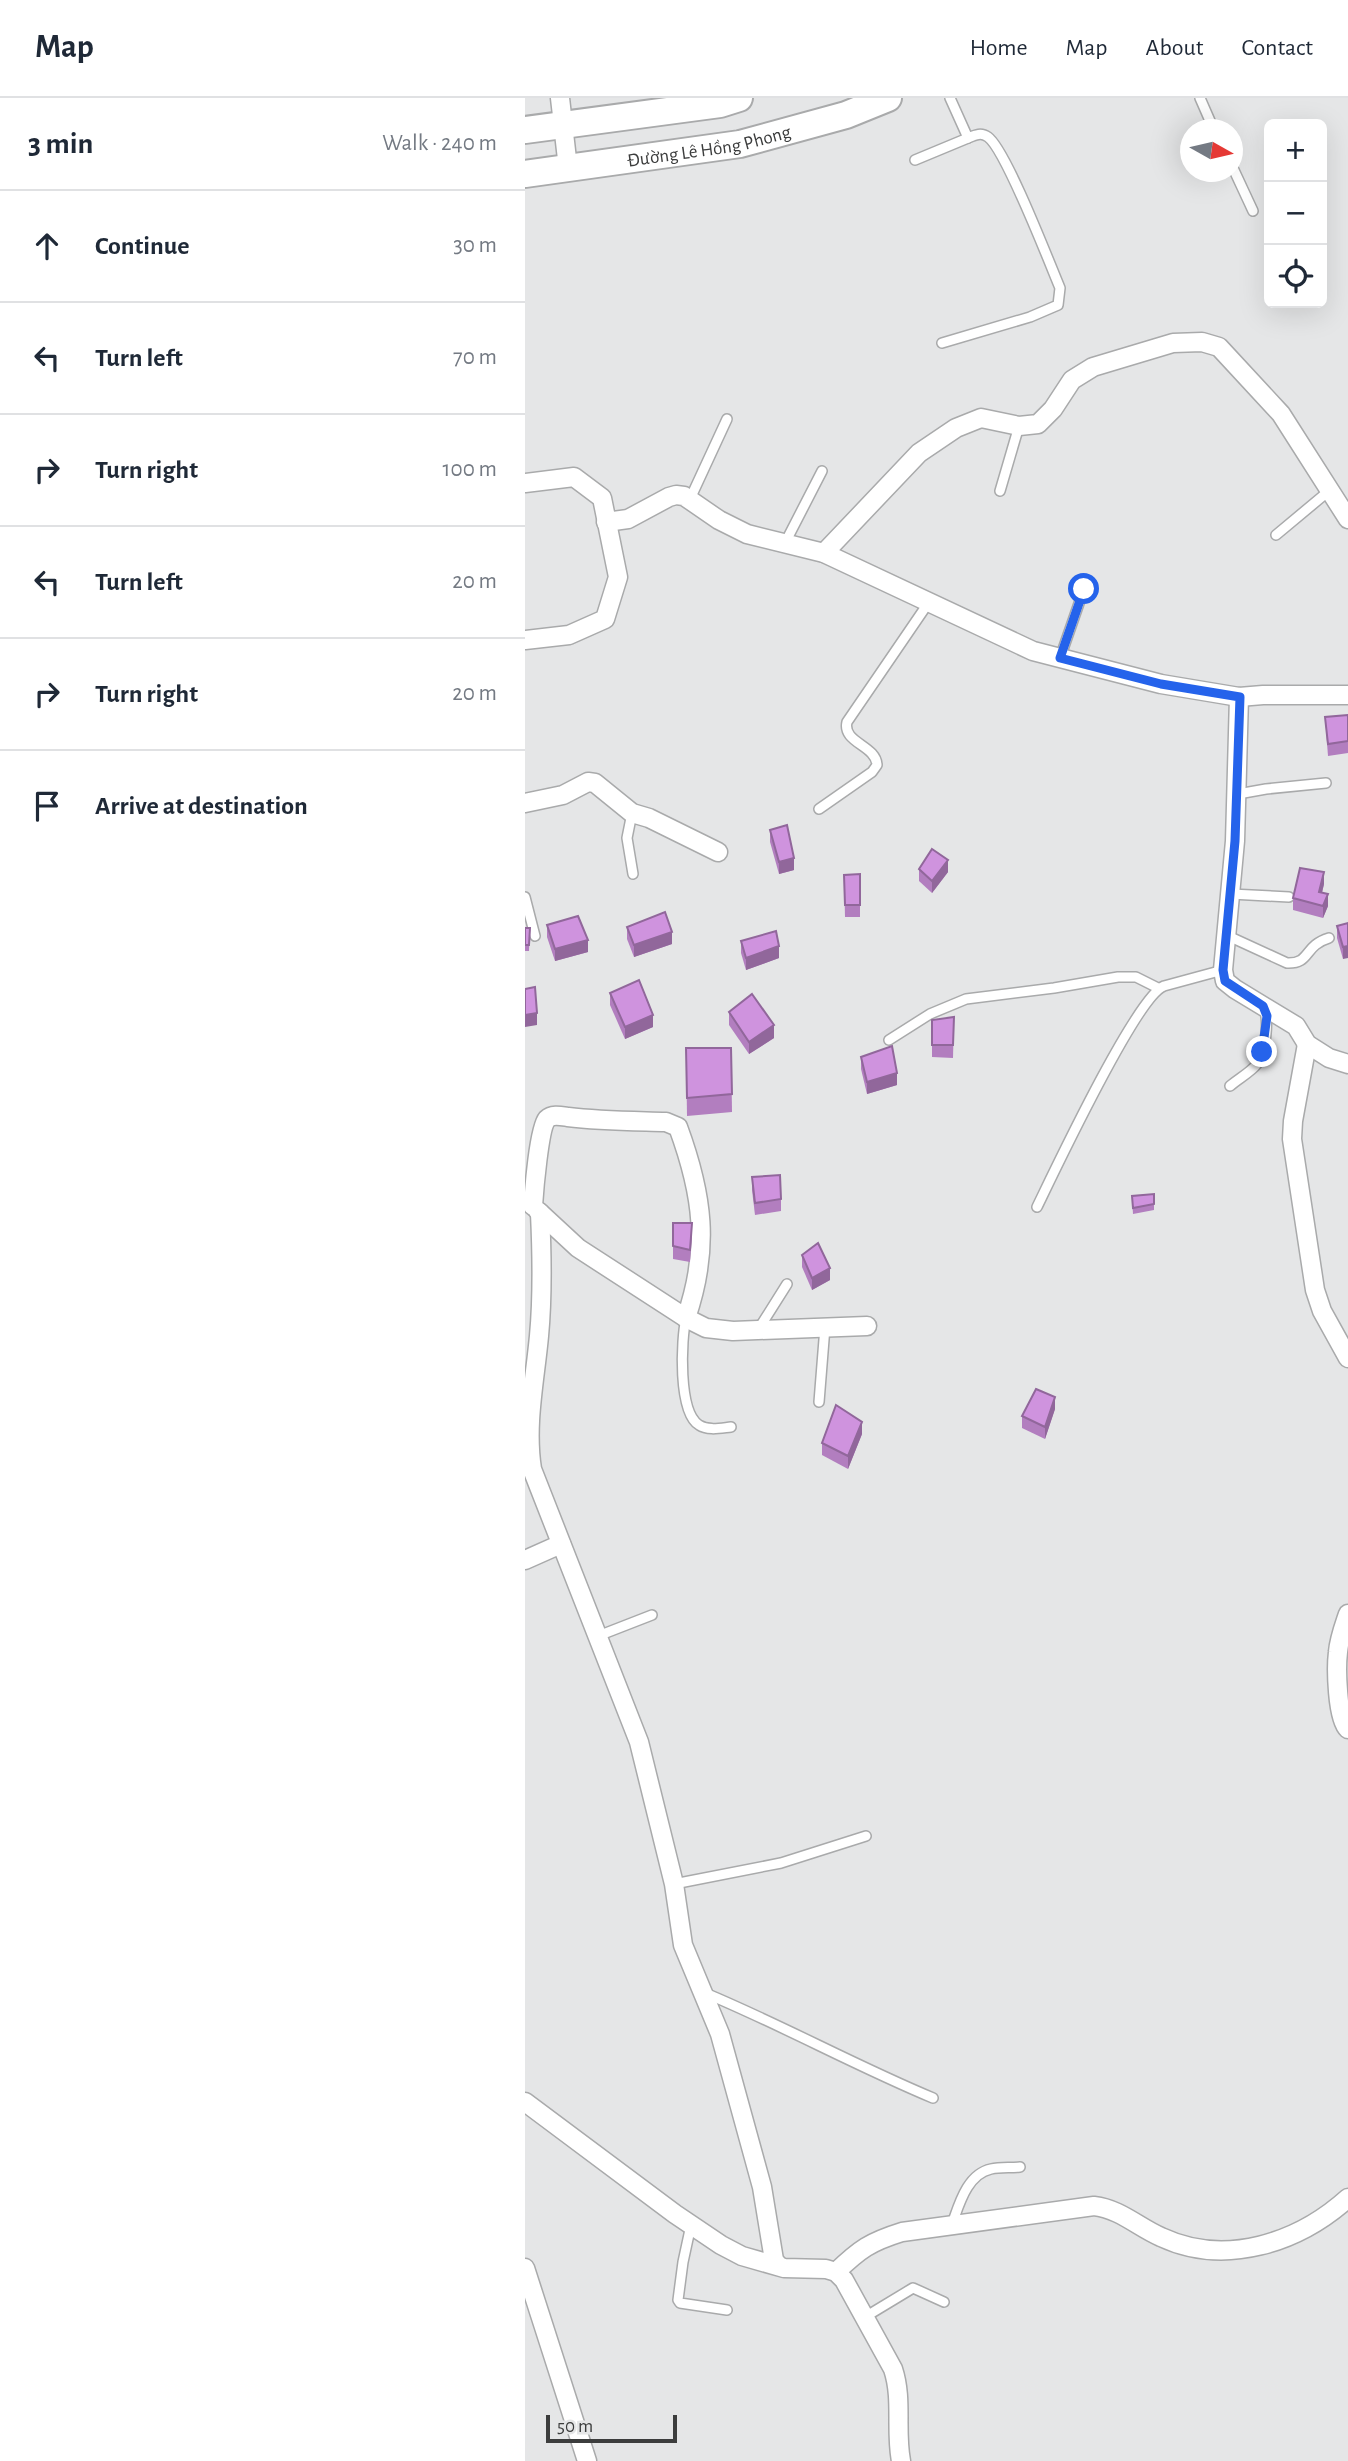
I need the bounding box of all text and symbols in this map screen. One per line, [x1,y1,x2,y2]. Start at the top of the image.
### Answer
text: Map [35,31,94,64]
text: Home [970,36,1028,60]
text: Map [1066,36,1108,60]
text: About [1146,36,1203,60]
text: Contact [1241,36,1313,60]
north arrow [1180,119,1243,182]
map controls [1264,119,1327,308]
button: + [1264,119,1327,182]
street label: Đường Lê Hồng Phong [626,122,794,171]
text: 3 min [28,129,93,159]
text: Walk · 240 m [382,132,497,155]
button: − [1264,182,1327,245]
icon: ahead [28,227,66,265]
text: Continue [95,233,190,259]
text: 30 m [453,234,497,257]
button: locate [1264,245,1327,308]
icon: left [28,339,66,377]
text: Turn left [95,345,183,371]
text: 70 m [453,346,497,369]
icon: right [28,451,66,489]
text: Turn right [95,457,198,483]
text: 100 m [443,458,497,481]
icon: left [28,563,66,601]
text: Turn left [95,569,183,595]
text: 20 m [452,570,497,593]
route start [1068,573,1099,604]
icon: right [28,675,66,713]
text: Turn right [95,681,198,707]
text: 20 m [452,682,497,705]
icon: arrive [28,787,66,825]
text: Arrive at destination [95,793,308,819]
route end [1246,1036,1277,1067]
scale bar [546,2412,677,2444]
text: 50 m [557,2417,593,2436]

